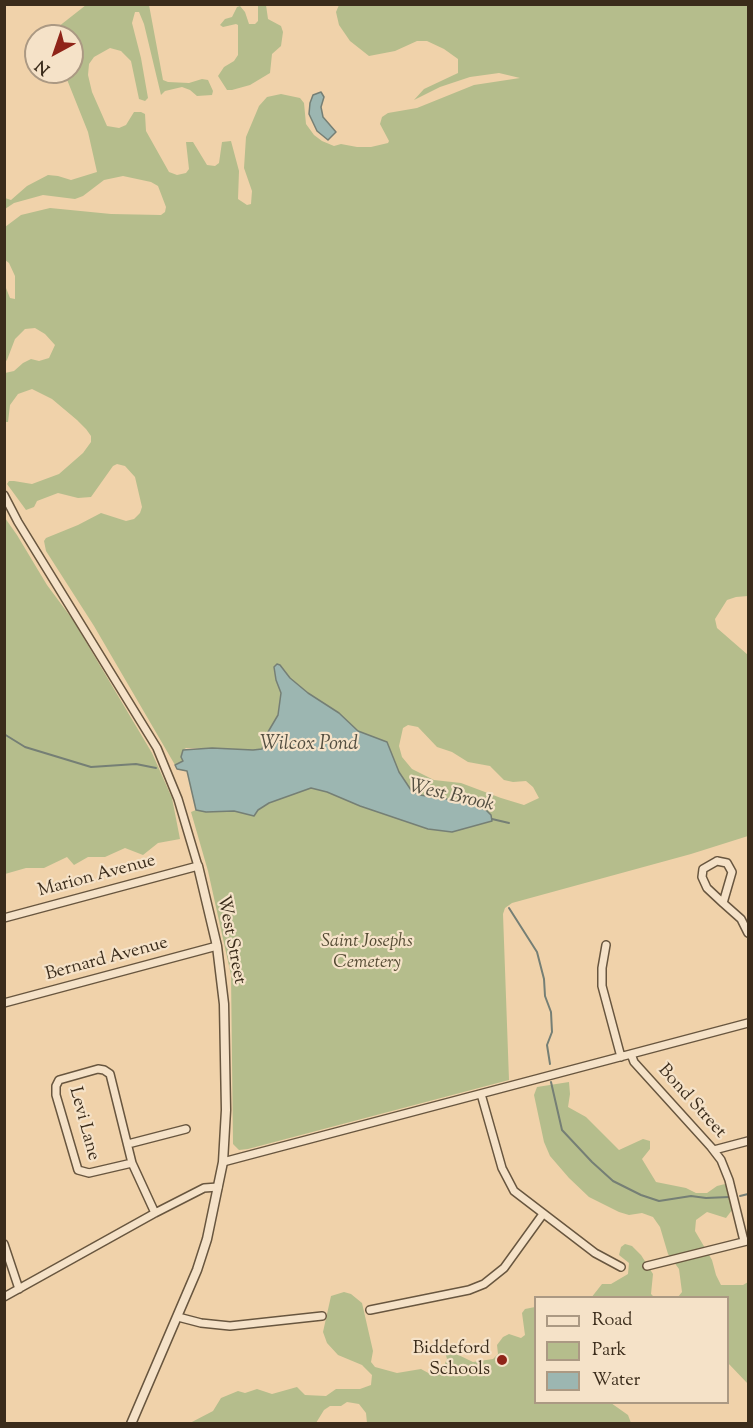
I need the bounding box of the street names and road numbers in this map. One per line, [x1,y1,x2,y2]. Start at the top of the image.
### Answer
street label: Marion Avenue [36,851,158,903]
street label: West Street [211,894,249,986]
street label: Bernard Avenue [43,933,171,987]
street label: Bond Street [652,1061,730,1143]
street label: Levi Lane [63,1085,103,1163]

